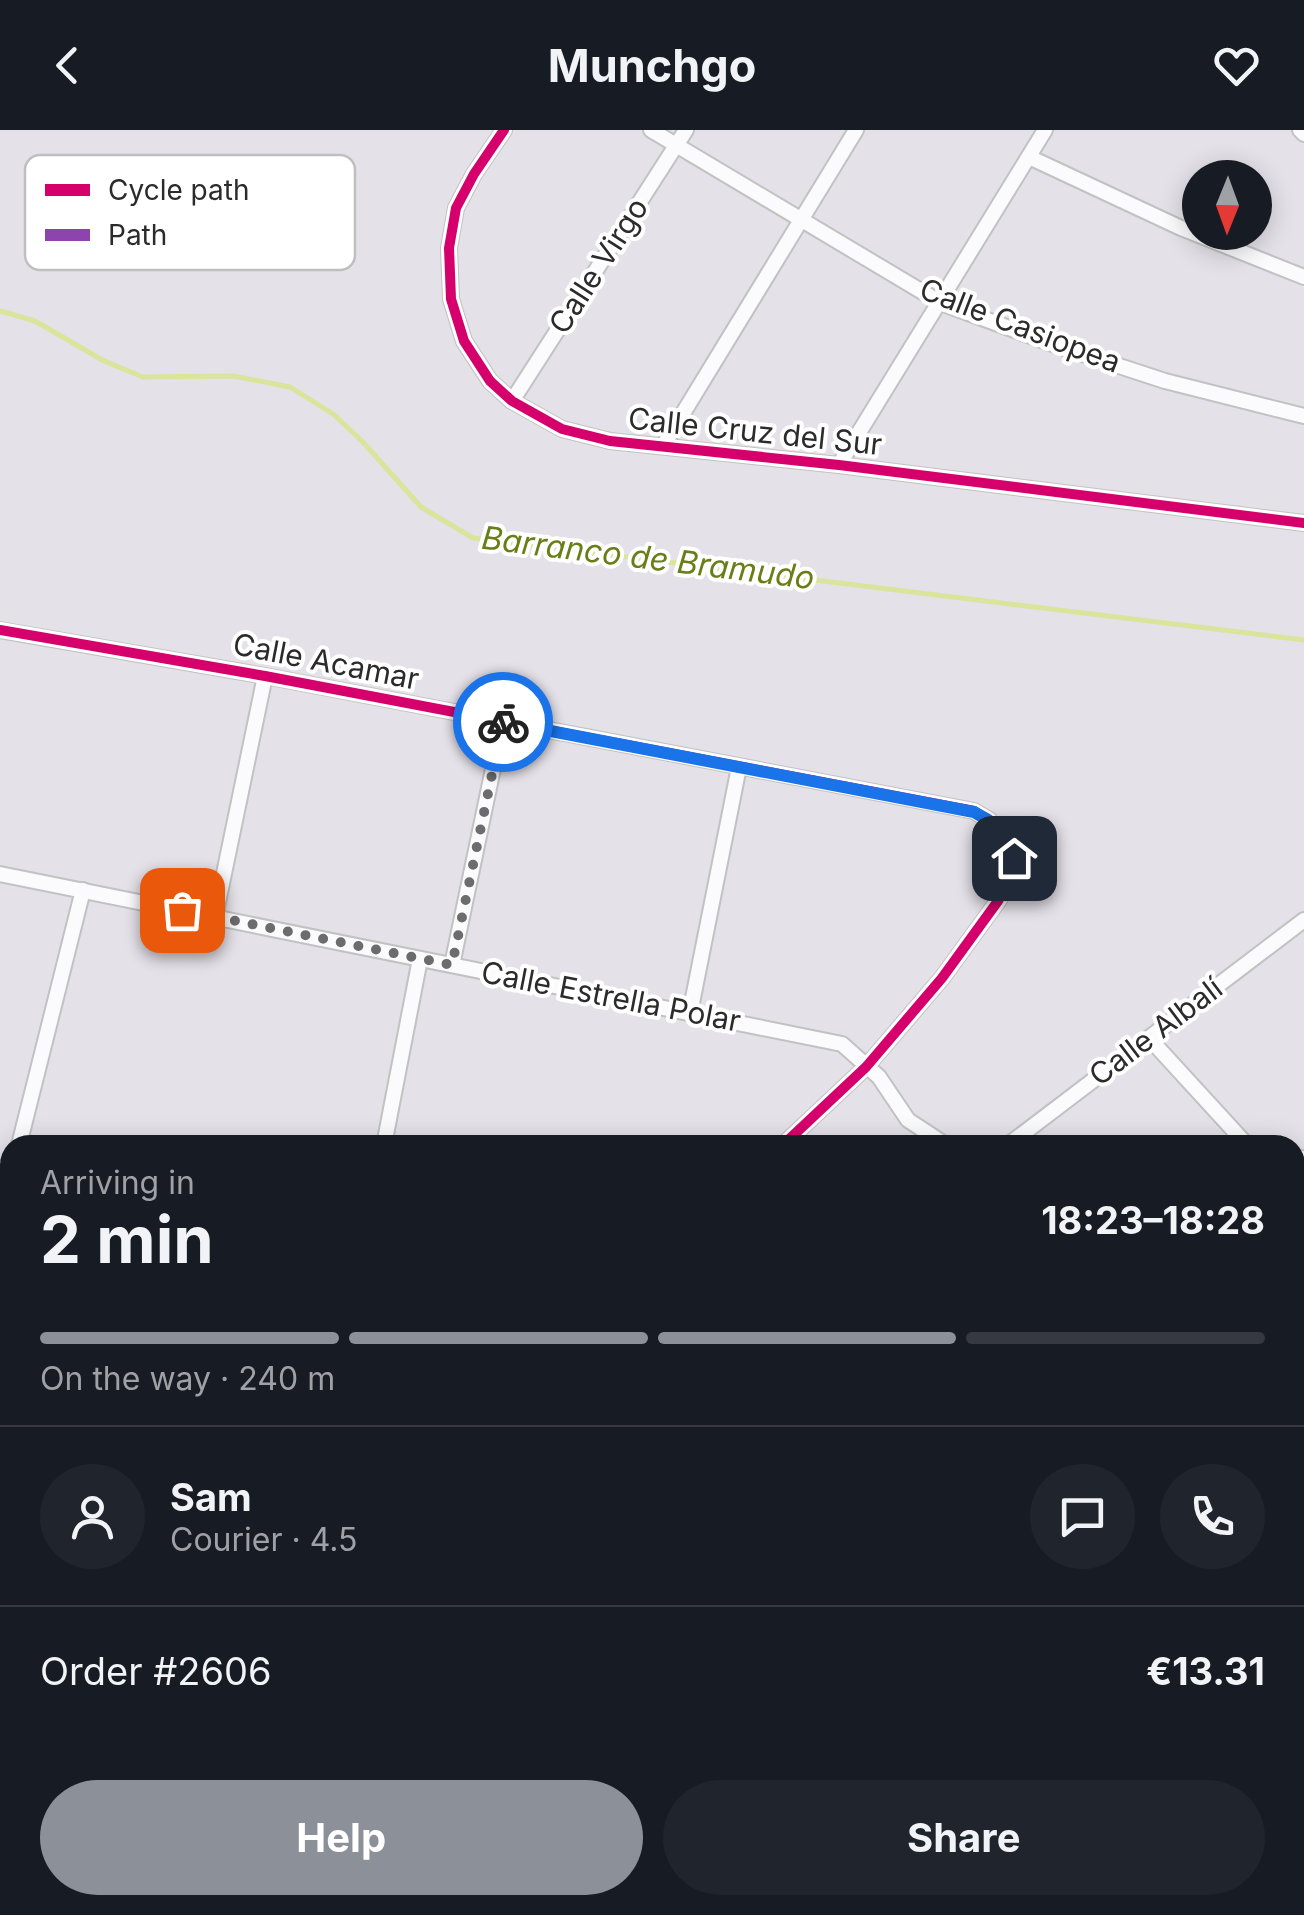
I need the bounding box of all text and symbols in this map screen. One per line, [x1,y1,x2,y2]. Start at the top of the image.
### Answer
icon: back [40,38,95,93]
text: Munchgo [548,38,756,93]
icon: heart [1209,38,1264,93]
legend [25,155,355,270]
north arrow [1182,160,1272,250]
map controls [1182,160,1272,250]
text: Cycle path [108,173,249,207]
street label: Calle Virgo [541,191,655,340]
text: Path [108,218,167,252]
street label: Calle Casiopea [915,270,1126,380]
street label: Calle Cruz del Sur [626,400,884,462]
water label: Barranco de Bramudo [480,518,817,597]
street label: Calle Acamar [230,625,422,697]
courier [453,672,553,772]
icon: bike [476,695,531,750]
pin [972,816,1057,901]
icon: home [987,831,1042,886]
pin [140,868,225,953]
icon: bag [155,883,210,938]
street label: Calle Estrella Polar [478,953,744,1039]
street label: Calle Albalí [1082,969,1230,1093]
text: Arriving in [40,1163,195,1202]
text: 18:23–18:28 [1041,1197,1265,1243]
text: 2 min [40,1200,214,1279]
text: On the way · 240 m [40,1359,335,1398]
button: person [40,1464,145,1569]
button: chat [1030,1464,1135,1569]
button: phone [1160,1464,1265,1569]
text: Sam [170,1474,252,1520]
text: Courier · 4.5 [170,1520,358,1559]
text: Order #2606 [40,1648,272,1694]
text: €13.31 [1146,1648,1265,1694]
button: Help [40,1780,643,1895]
button: Share [663,1780,1265,1895]

